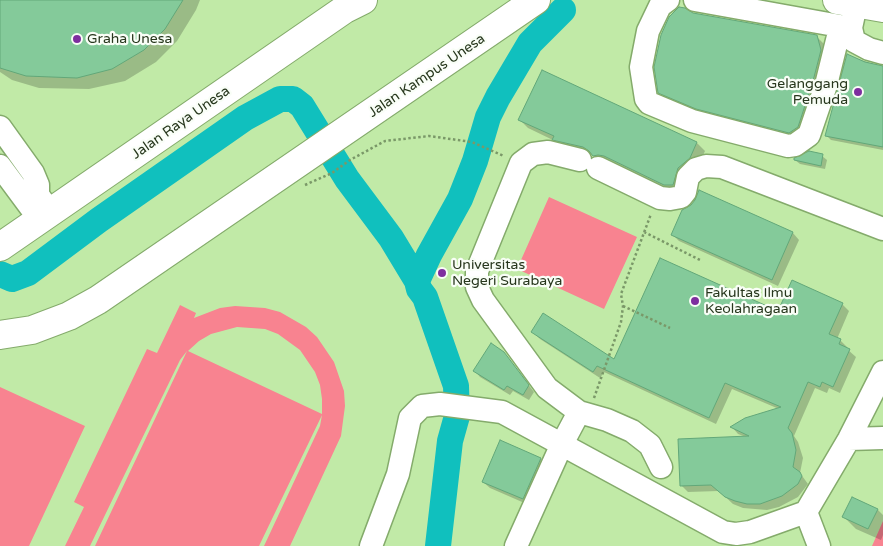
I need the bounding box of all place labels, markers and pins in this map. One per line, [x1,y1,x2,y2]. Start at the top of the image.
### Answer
place label: Graha Unesa [87,31,172,47]
marker: Graha Unesa [71,33,83,45]
place label: Gelanggang Pemuda [767,76,848,108]
marker: Gelanggang Pemuda [852,86,864,98]
place label: Universitas Negeri Surabaya [452,257,562,290]
marker: Universitas Negeri Surabaya [436,267,448,279]
place label: Fakultas Ilmu Keolahragaan [705,285,797,318]
marker: Fakultas Ilmu Keolahragaan [689,295,701,307]

